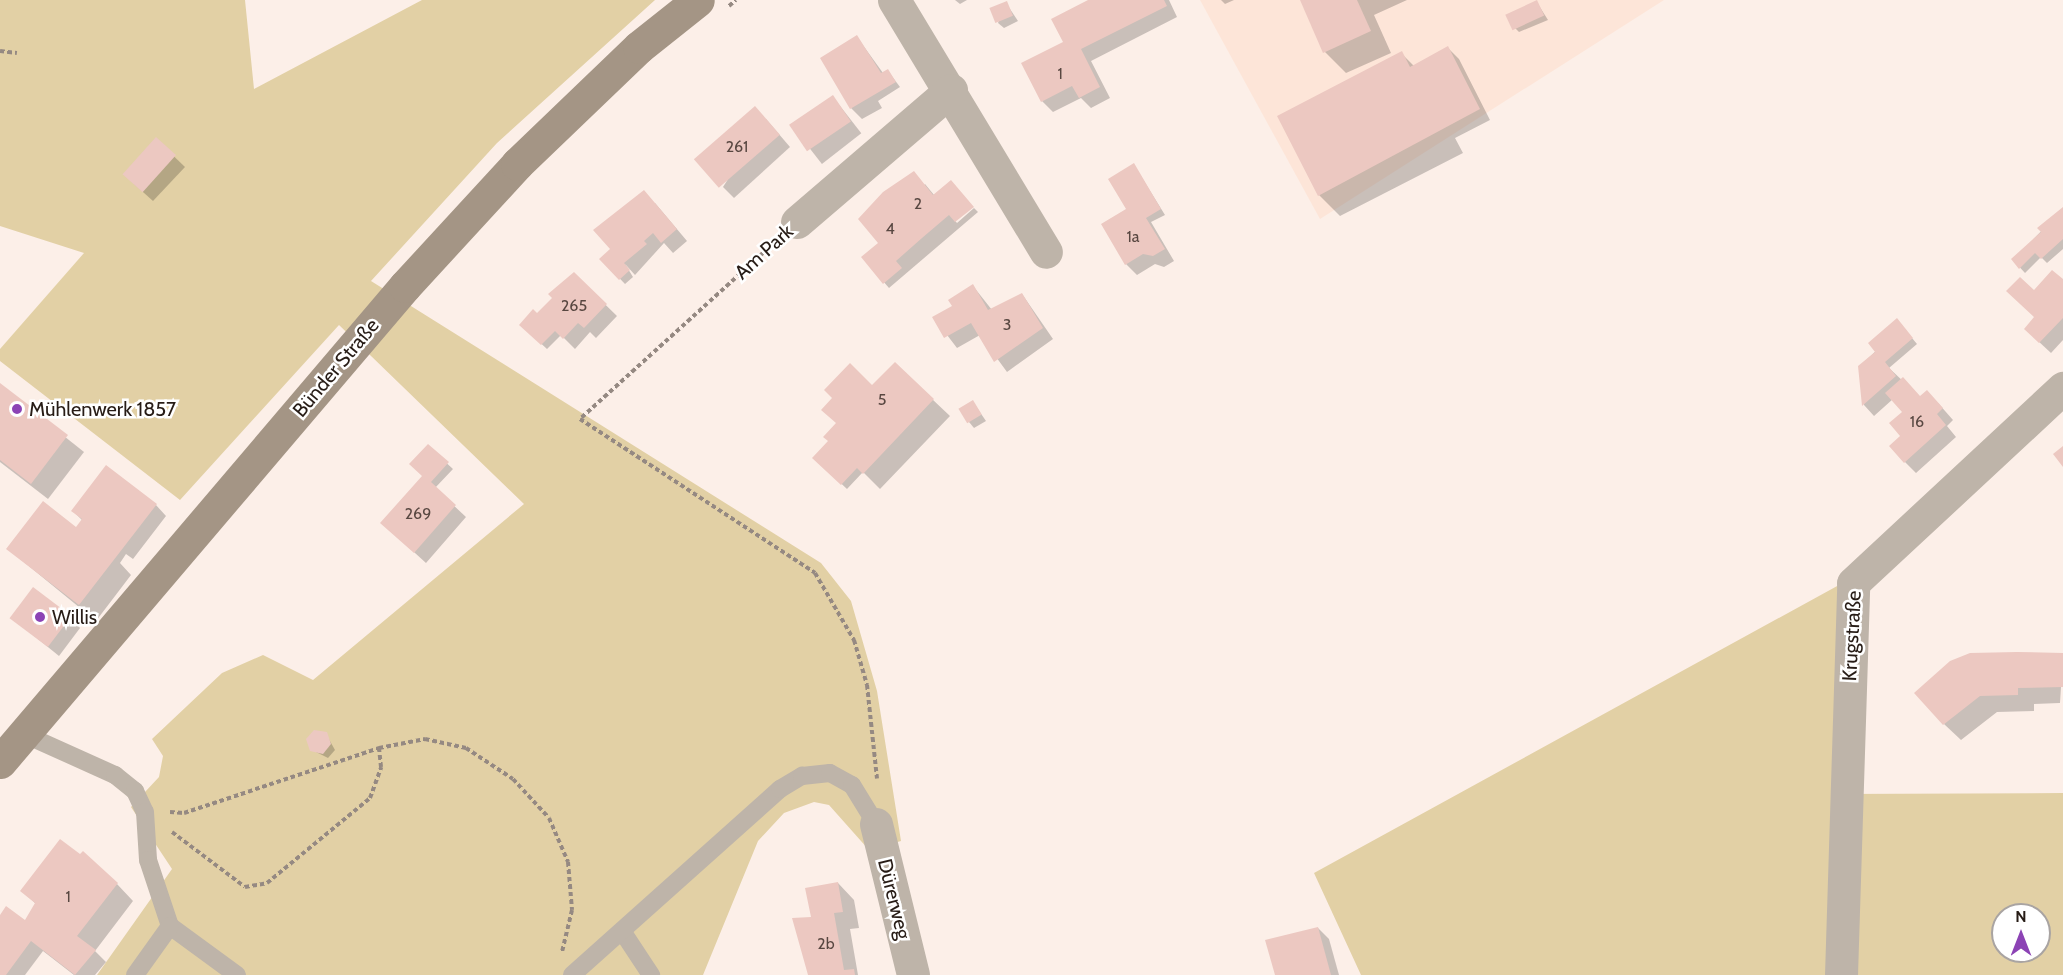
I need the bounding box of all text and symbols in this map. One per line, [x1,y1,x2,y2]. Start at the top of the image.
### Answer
house number: 1 [1057,64,1063,84]
house number: 261 [726,137,748,157]
house number: 2 [914,194,922,214]
house number: 4 [885,219,895,239]
street label: Am Park [730,220,798,284]
house number: 1a [1127,227,1139,247]
house number: 265 [561,296,587,316]
street label: Bünder Straße [288,314,384,422]
house number: 3 [1003,315,1011,335]
house number: 5 [878,390,886,410]
place label: Mühlenwerk 1857 [29,397,176,421]
marker: Mühlenwerk 1857 [10,402,24,416]
house number: 16 [1910,412,1924,432]
house number: 269 [405,504,431,524]
street label: Krugstraße [1838,590,1866,682]
place label: Willis [52,605,97,629]
marker: Willis [33,610,47,624]
street label: Dürerweg [872,856,916,942]
house number: 1 [65,887,71,907]
north arrow [1991,903,2051,963]
text: N [2015,907,2027,926]
house number: 2b [817,934,835,954]

